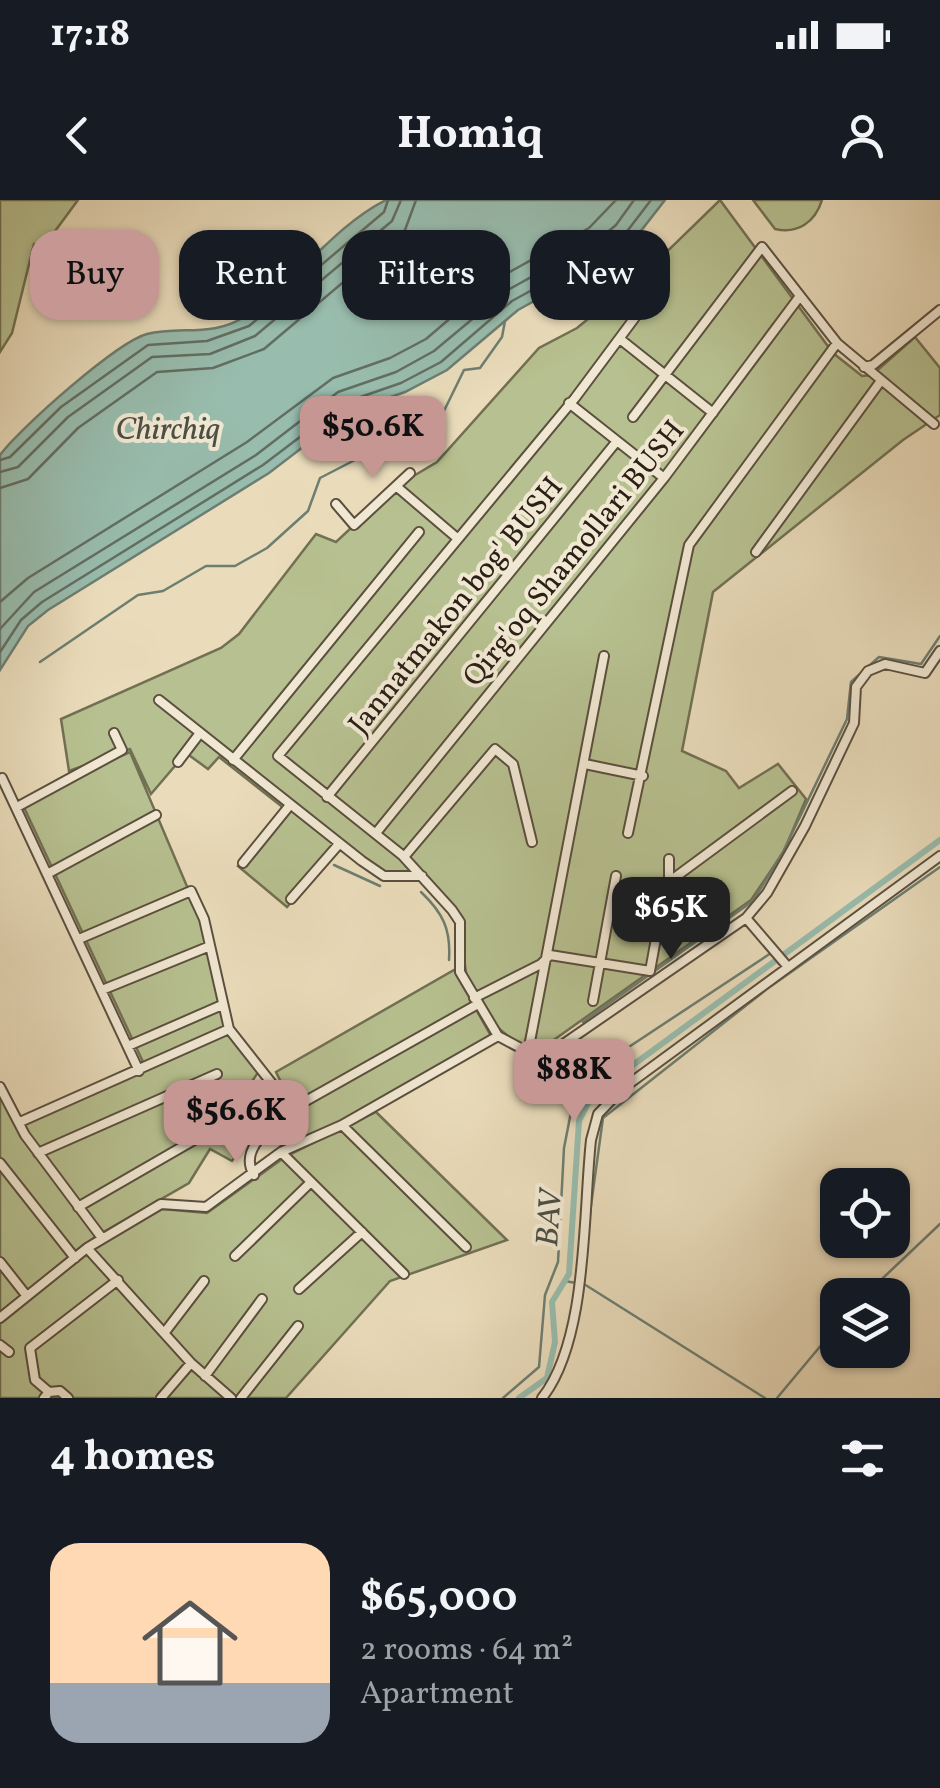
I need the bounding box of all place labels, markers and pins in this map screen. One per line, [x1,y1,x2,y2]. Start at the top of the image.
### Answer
pin: $50.6K [292,396,454,481]
pin: $65K [612,877,730,962]
pin: $88K [515,1039,633,1124]
pin: $56.6K [155,1080,317,1165]

